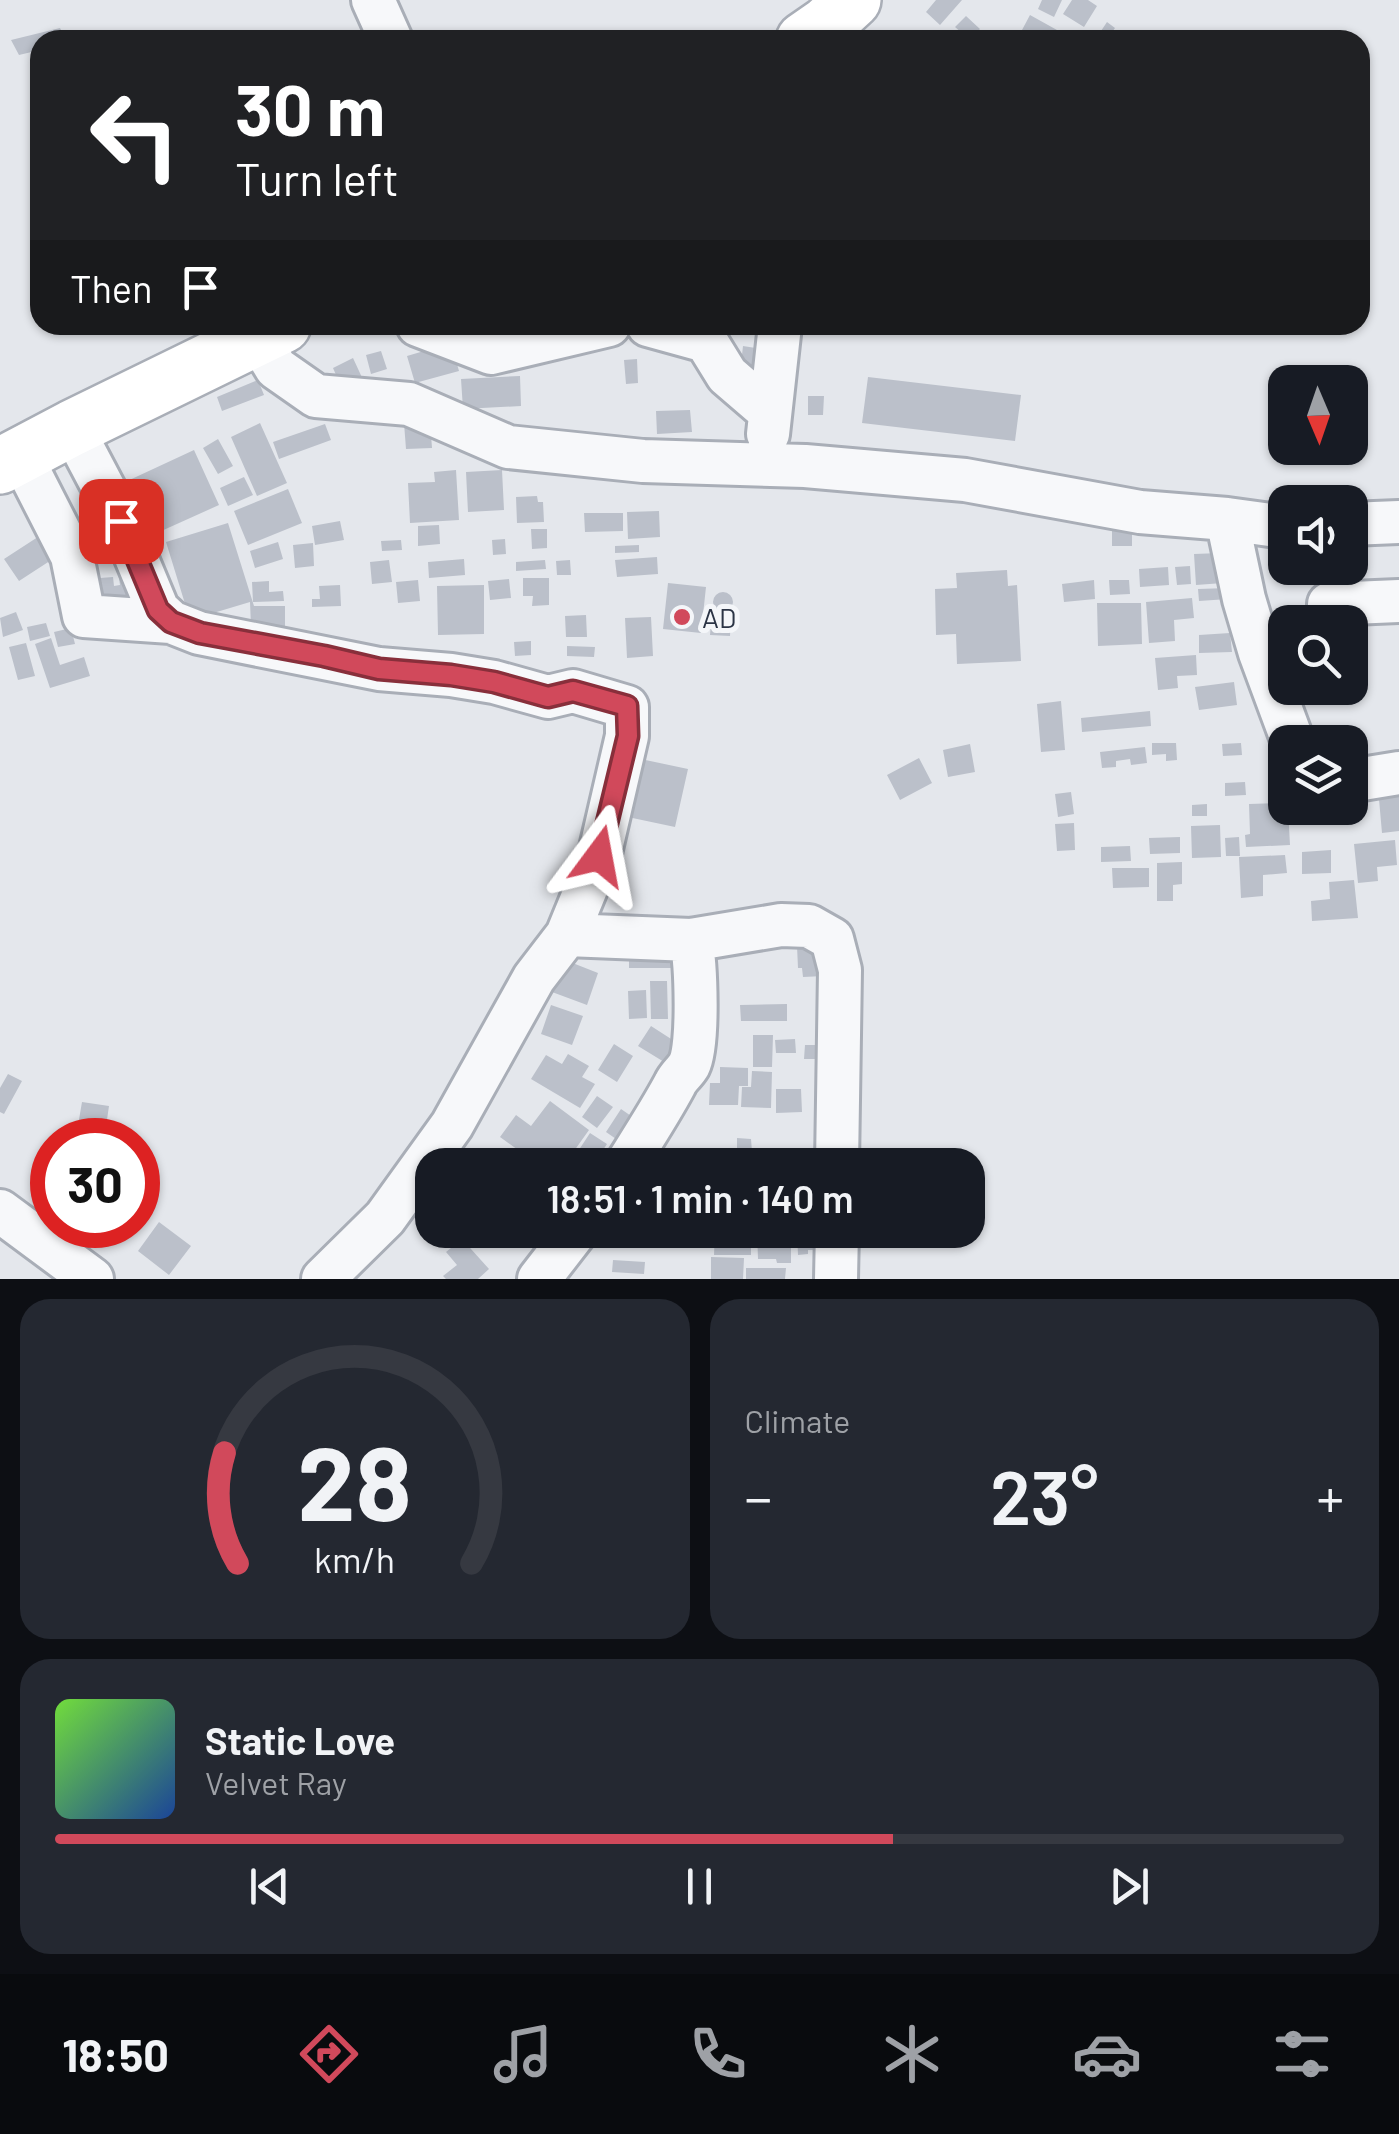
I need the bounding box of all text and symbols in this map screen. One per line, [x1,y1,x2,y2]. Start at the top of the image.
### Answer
text: 30 m [235,66,385,150]
icon: left [70,70,200,200]
text: Turn left [235,151,399,205]
icon: arrive [173,260,228,315]
text: Then [70,265,153,311]
north arrow [1268,365,1368,465]
map controls [1268,365,1368,825]
pin [79,479,164,564]
button: sound [1268,485,1368,585]
icon: arrive [94,494,149,549]
place label: AD [702,600,736,634]
button: search [1268,605,1368,705]
marker: AD [671,606,693,628]
button: layers [1268,725,1368,825]
position arrow [547,804,651,908]
speed limit sign: 30 [30,1118,160,1248]
text: 18:51 · 1 min · 140 m [547,1175,853,1221]
text: Climate [745,1401,850,1439]
text: 28 [297,1417,412,1542]
text: 23° [990,1450,1099,1540]
text: − [745,1463,772,1529]
text: + [1316,1463,1344,1529]
text: km/h [314,1537,395,1580]
text: Static Love [205,1717,395,1763]
text: Velvet Ray [205,1763,347,1801]
icon: previous [242,1859,297,1914]
icon: pause [672,1859,727,1914]
icon: next [1102,1859,1157,1914]
icon: directions [294,2019,364,2089]
icon: music [488,2019,558,2089]
icon: phone [683,2019,753,2089]
icon: climate [877,2019,947,2089]
icon: car [1072,2019,1142,2089]
icon: filters [1267,2019,1337,2089]
text: 18:50 [62,2027,169,2081]

